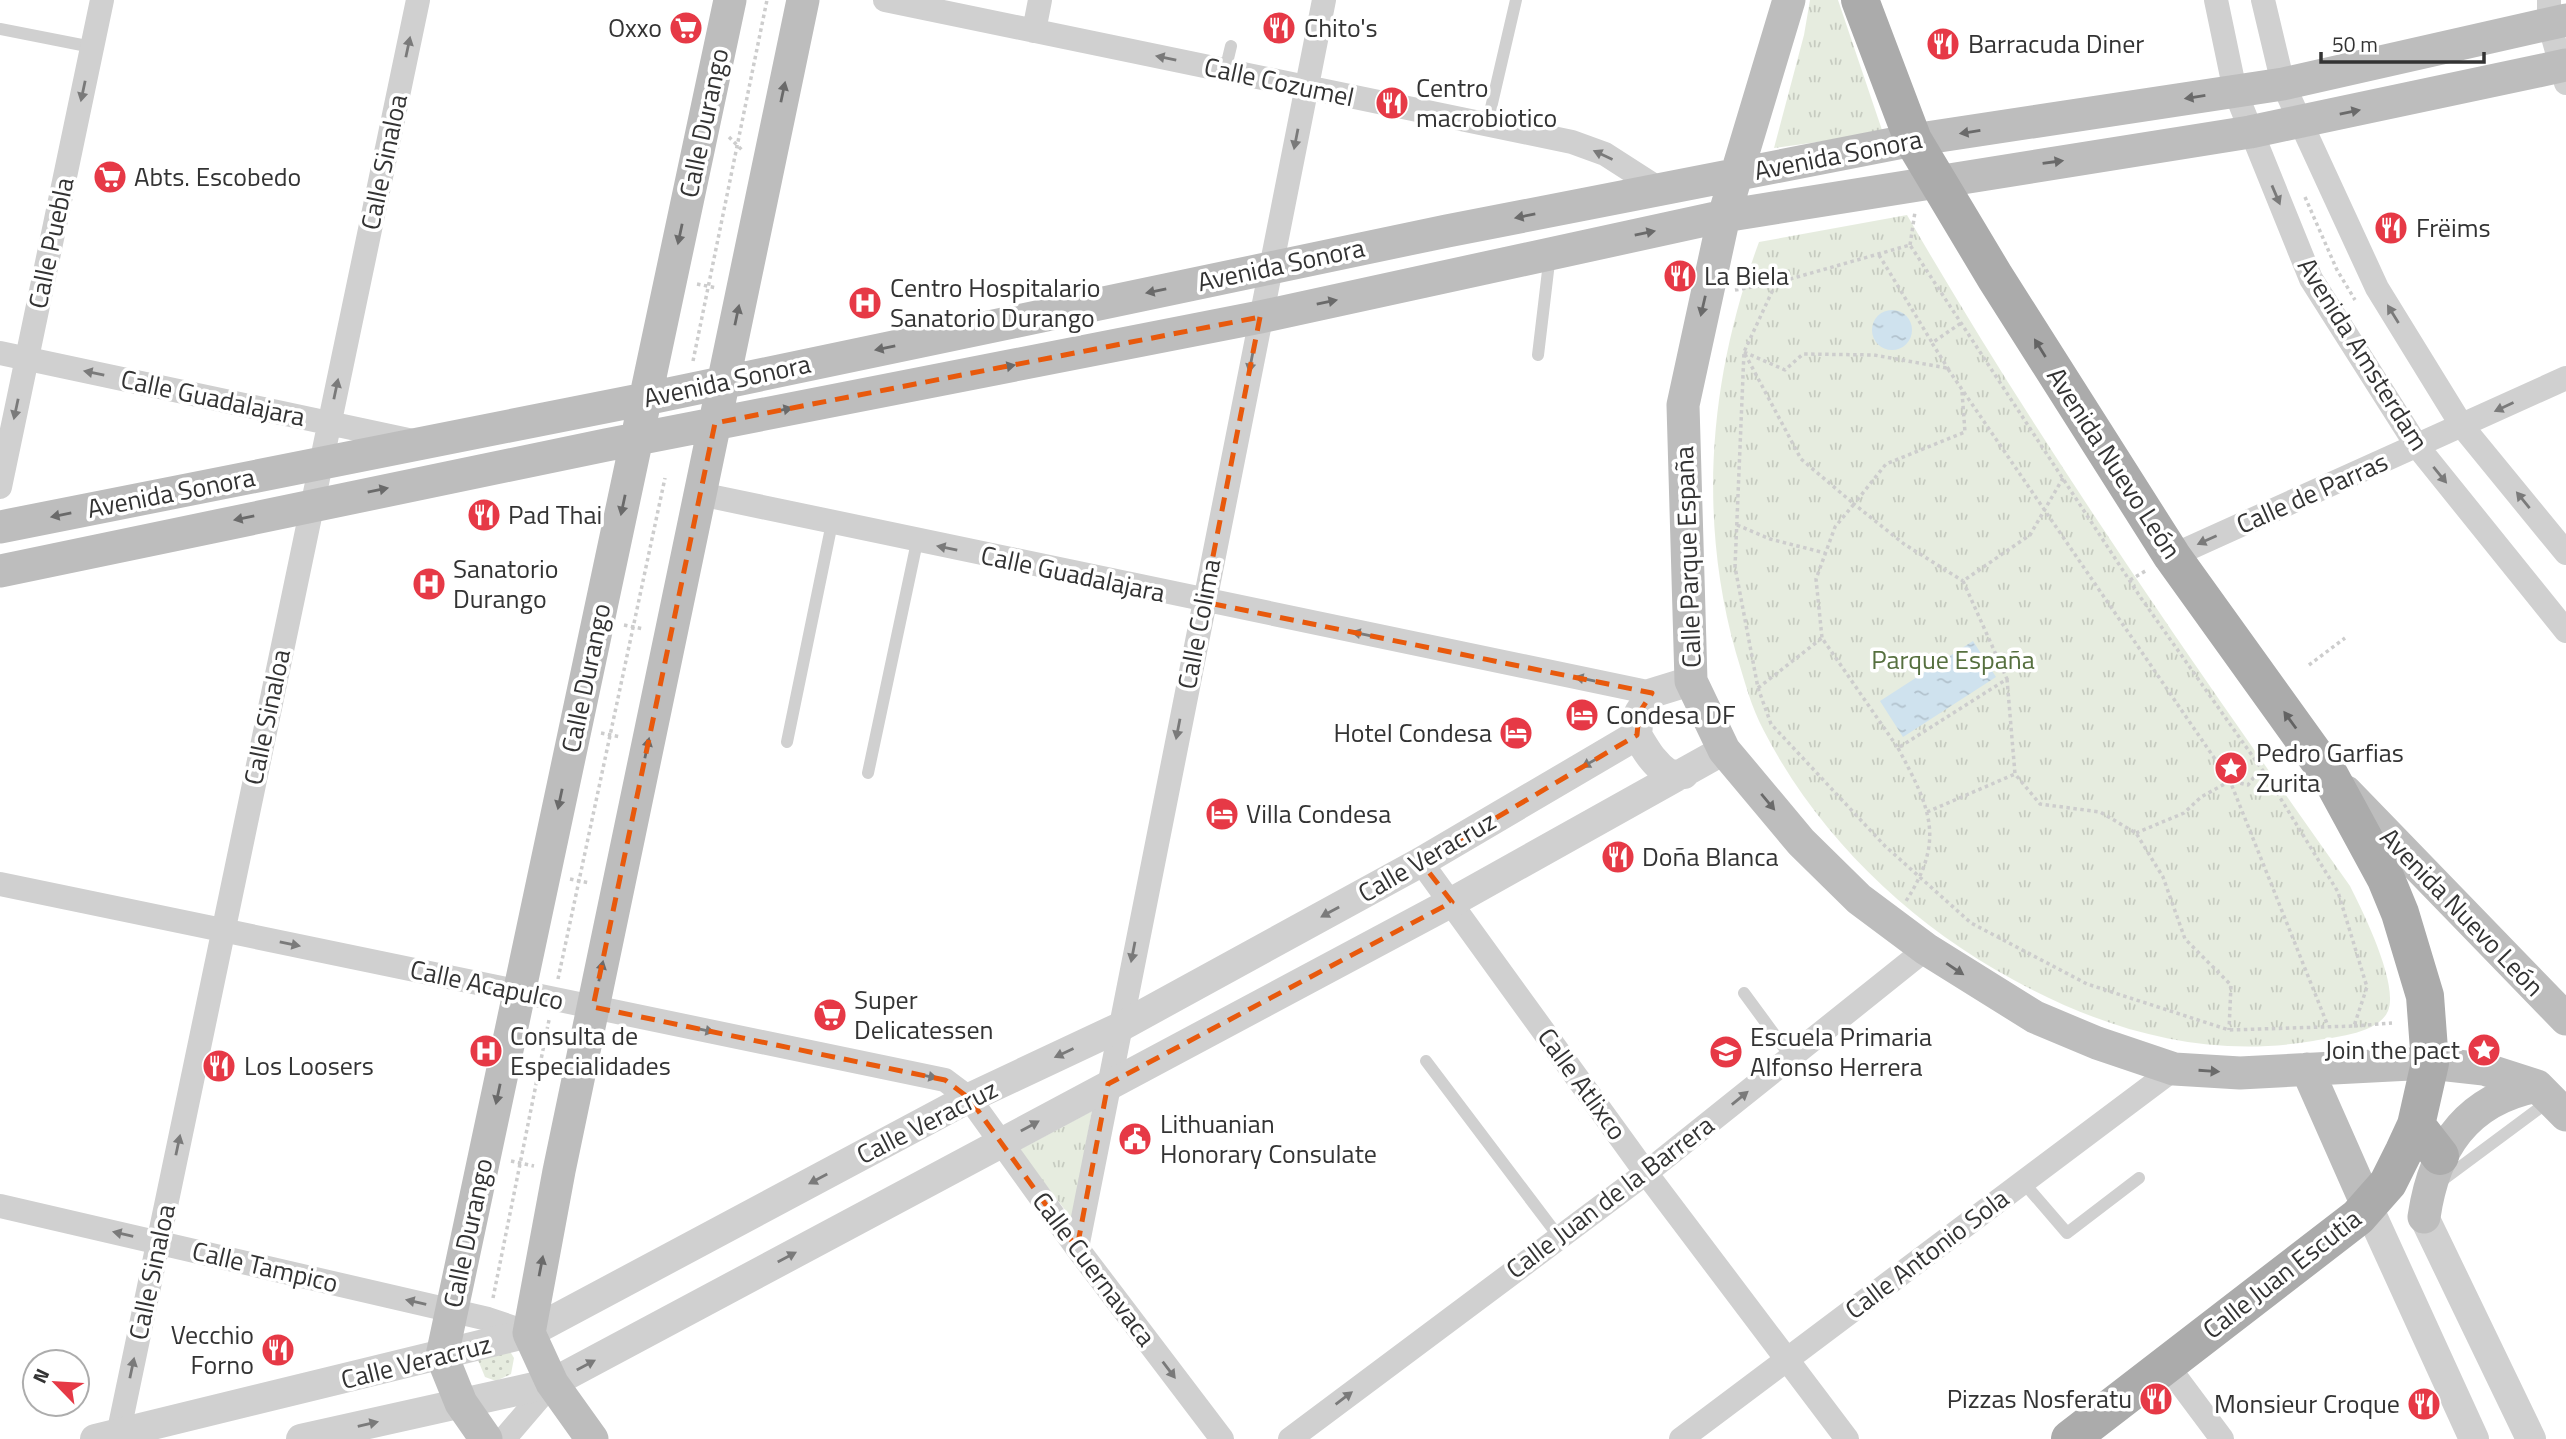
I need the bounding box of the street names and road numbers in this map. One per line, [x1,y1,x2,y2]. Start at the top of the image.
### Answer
street label: Calle Durango [669,45,738,201]
street label: Calle Cozumel [1201,47,1358,116]
street label: Calle Sinaloa [350,91,417,233]
street label: Avenida Sonora [1751,119,1925,190]
street label: Calle Puebla [18,174,83,312]
street label: Avenida Sonora [1194,228,1368,301]
street label: Avenida Amsterdam [2288,250,2439,458]
street label: Avenida Sonora [640,344,814,417]
street label: Calle Guadalajara [117,359,309,436]
street label: Avenida Nuevo León [2038,359,2191,566]
street label: Calle de Parras [2230,442,2394,543]
street label: Calle Parque España [1664,446,1711,668]
street label: Avenida Sonora [84,457,258,528]
street label: Calle Guadalajara [977,535,1169,612]
street label: Calle Colima [1167,555,1230,692]
street label: Calle Durango [551,600,620,756]
street label: Calle Sinaloa [233,646,300,788]
street label: Calle Veracruz [1351,801,1503,912]
street label: Avenida Nuevo León [2371,818,2553,1005]
street label: Calle Acapulco [407,949,568,1020]
street label: Calle Atlixco [1528,1020,1636,1148]
street label: Calle Veracruz [850,1069,1004,1174]
street label: Calle Juan de la Barrera [1498,1105,1722,1288]
street label: Calle Durango [433,1155,502,1311]
street label: Calle Antonio Sola [1837,1179,2017,1328]
street label: Calle Cuernavaca [1023,1183,1165,1354]
street label: Calle Juan Escutia [2194,1199,2369,1348]
street label: Calle Sinaloa [118,1201,185,1343]
street label: Calle Tampico [188,1231,342,1302]
street label: Calle Veracruz [337,1324,495,1399]

